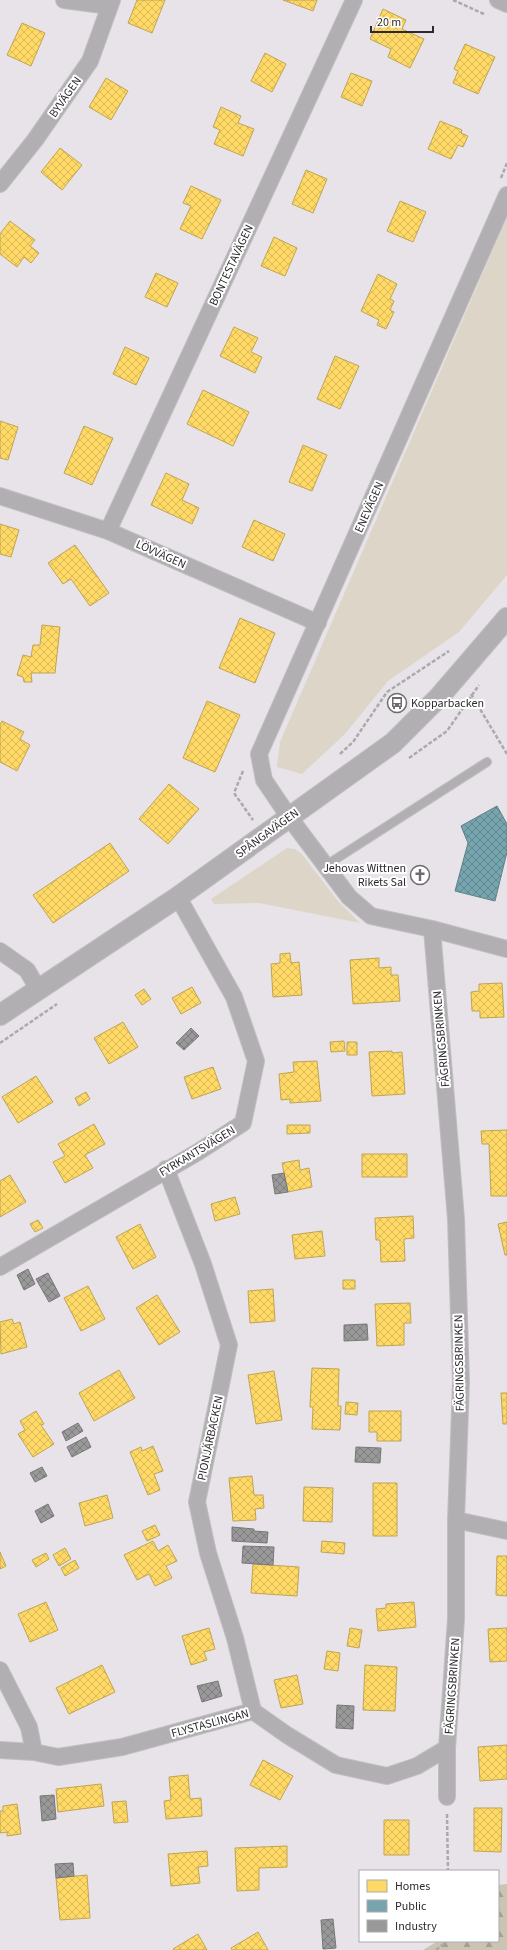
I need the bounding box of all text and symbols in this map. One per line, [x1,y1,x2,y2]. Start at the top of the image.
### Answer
scale bar [371,8,433,34]
text: 20 m [377,14,401,31]
street label: BYVÄGEN [45,73,86,121]
street label: BONTESTAVÄGEN [205,222,258,309]
street label: ENEVÄGEN [351,479,388,535]
street label: LÖVVÄGEN [133,536,189,573]
bus stop icon: Kopparbacken [386,692,408,714]
place label: Kopparbacken [411,695,484,712]
street label: SPÅNGAVÄGEN [232,805,302,862]
place label: Jehovas Wittnen Rikets Sal [323,860,406,891]
church icon: Jehovas Wittnen Rikets Sal [409,864,431,886]
street label: FÄGRINGSBRINKEN [429,990,454,1088]
street label: FYRKANTSVÄGEN [156,1122,238,1181]
street label: FÄGRINGSBRINKEN [450,1314,469,1411]
street label: PIONJÄRBACKEN [193,1394,228,1482]
street label: FÄGRINGSBRINKEN [441,1637,464,1735]
street label: FLYSTASLINGAN [169,1705,251,1742]
legend [359,1870,499,1942]
text: Homes [395,1878,430,1895]
text: Public [395,1898,427,1915]
text: Industry [395,1918,437,1935]

